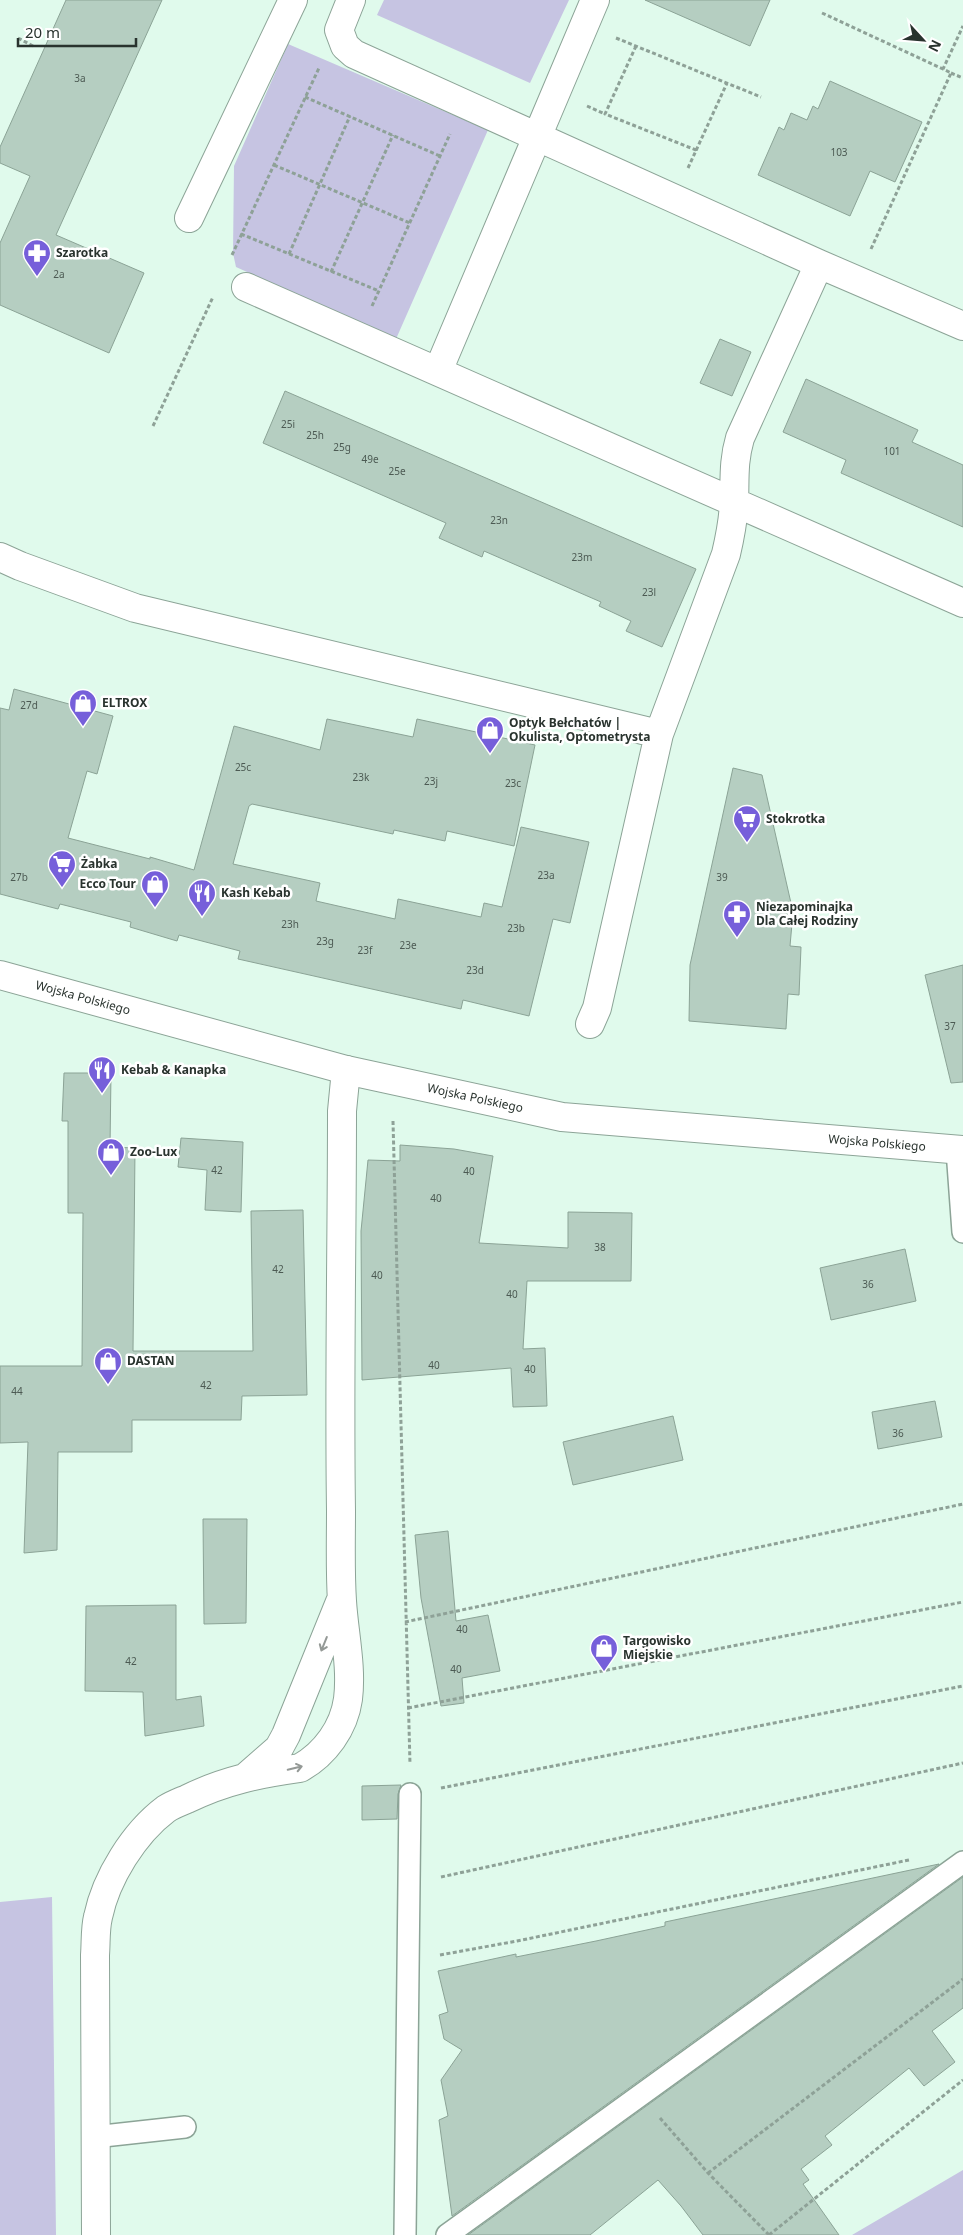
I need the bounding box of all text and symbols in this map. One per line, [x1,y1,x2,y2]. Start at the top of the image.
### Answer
scale bar [18,15,135,47]
north arrow [898,15,948,65]
text: 20 m [25,22,60,42]
text: N [924,37,946,55]
house number: 3a [74,71,86,85]
house number: 103 [830,145,848,159]
pharmacy icon: Szarotka [22,238,52,277]
place label: Szarotka [56,244,108,261]
house number: 2a [53,267,65,281]
house number: 25i [281,417,295,431]
house number: 25h [306,428,324,442]
house number: 25g [333,440,351,454]
house number: 101 [883,444,901,458]
house number: 49e [361,452,379,466]
house number: 25e [388,464,406,478]
house number: 23n [490,513,508,527]
house number: 23m [572,550,592,564]
house number: 23l [642,585,656,599]
shop icon: ELTROX [68,688,98,727]
place label: ELTROX [102,694,147,711]
house number: 27d [20,698,38,712]
place label: Optyk Bełchatów | Okulista, Optometrysta [509,714,650,745]
shop icon: Optyk Bełchatów | Okulista, Optometrysta [475,715,505,754]
house number: 25c [235,760,251,774]
house number: 23k [353,770,370,784]
house number: 23j [424,774,438,788]
house number: 23c [505,776,521,790]
supermarket icon: Stokrotka [732,804,762,843]
place label: Stokrotka [766,810,825,827]
supermarket icon: Żabka [47,849,77,888]
place label: Żabka [81,855,117,872]
house number: 23a [537,868,555,882]
shop icon: Ecco Tour [140,869,170,908]
house number: 27b [10,870,28,884]
house number: 39 [716,870,728,884]
place label: Ecco Tour [80,875,137,892]
restaurant icon: Kash Kebab [187,878,217,917]
place label: Kash Kebab [221,884,291,901]
place label: Niezapominajka Dla Całej Rodziny [756,898,858,929]
pharmacy icon: Niezapominajka Dla Całej Rodziny [722,899,752,938]
house number: 23h [281,917,299,931]
house number: 23b [507,921,525,935]
house number: 23g [316,934,334,948]
house number: 23e [399,938,417,952]
house number: 23f [358,943,373,957]
house number: 23d [466,963,484,977]
street label: Wojska Polskiego [34,976,132,1018]
house number: 37 [944,1019,956,1033]
restaurant icon: Kebab & Kanapka [87,1055,117,1094]
place label: Kebab & Kanapka [121,1061,226,1078]
street label: Wojska Polskiego [426,1079,525,1116]
street label: Wojska Polskiego [828,1130,926,1155]
shop icon: Zoo-Lux [96,1137,126,1176]
place label: Zoo-Lux [130,1143,177,1160]
house number: 42 [211,1163,223,1177]
house number: 40 [463,1164,475,1178]
house number: 40 [430,1191,442,1205]
house number: 38 [594,1240,606,1254]
house number: 42 [272,1262,284,1276]
house number: 40 [371,1268,383,1282]
house number: 36 [862,1277,874,1291]
house number: 40 [506,1287,518,1301]
shop icon: DASTAN [93,1346,123,1385]
place label: DASTAN [127,1352,175,1369]
house number: 40 [428,1358,440,1372]
house number: 40 [524,1362,536,1376]
house number: 42 [200,1378,212,1392]
house number: 44 [11,1384,23,1398]
house number: 36 [892,1426,904,1440]
house number: 40 [456,1622,468,1636]
place label: Targowisko Miejskie [623,1632,691,1663]
shop icon: Targowisko Miejskie [589,1633,619,1672]
one-way arrow [318,1636,328,1651]
house number: 42 [125,1654,137,1668]
house number: 40 [450,1662,462,1676]
one-way arrow [286,1763,302,1772]

